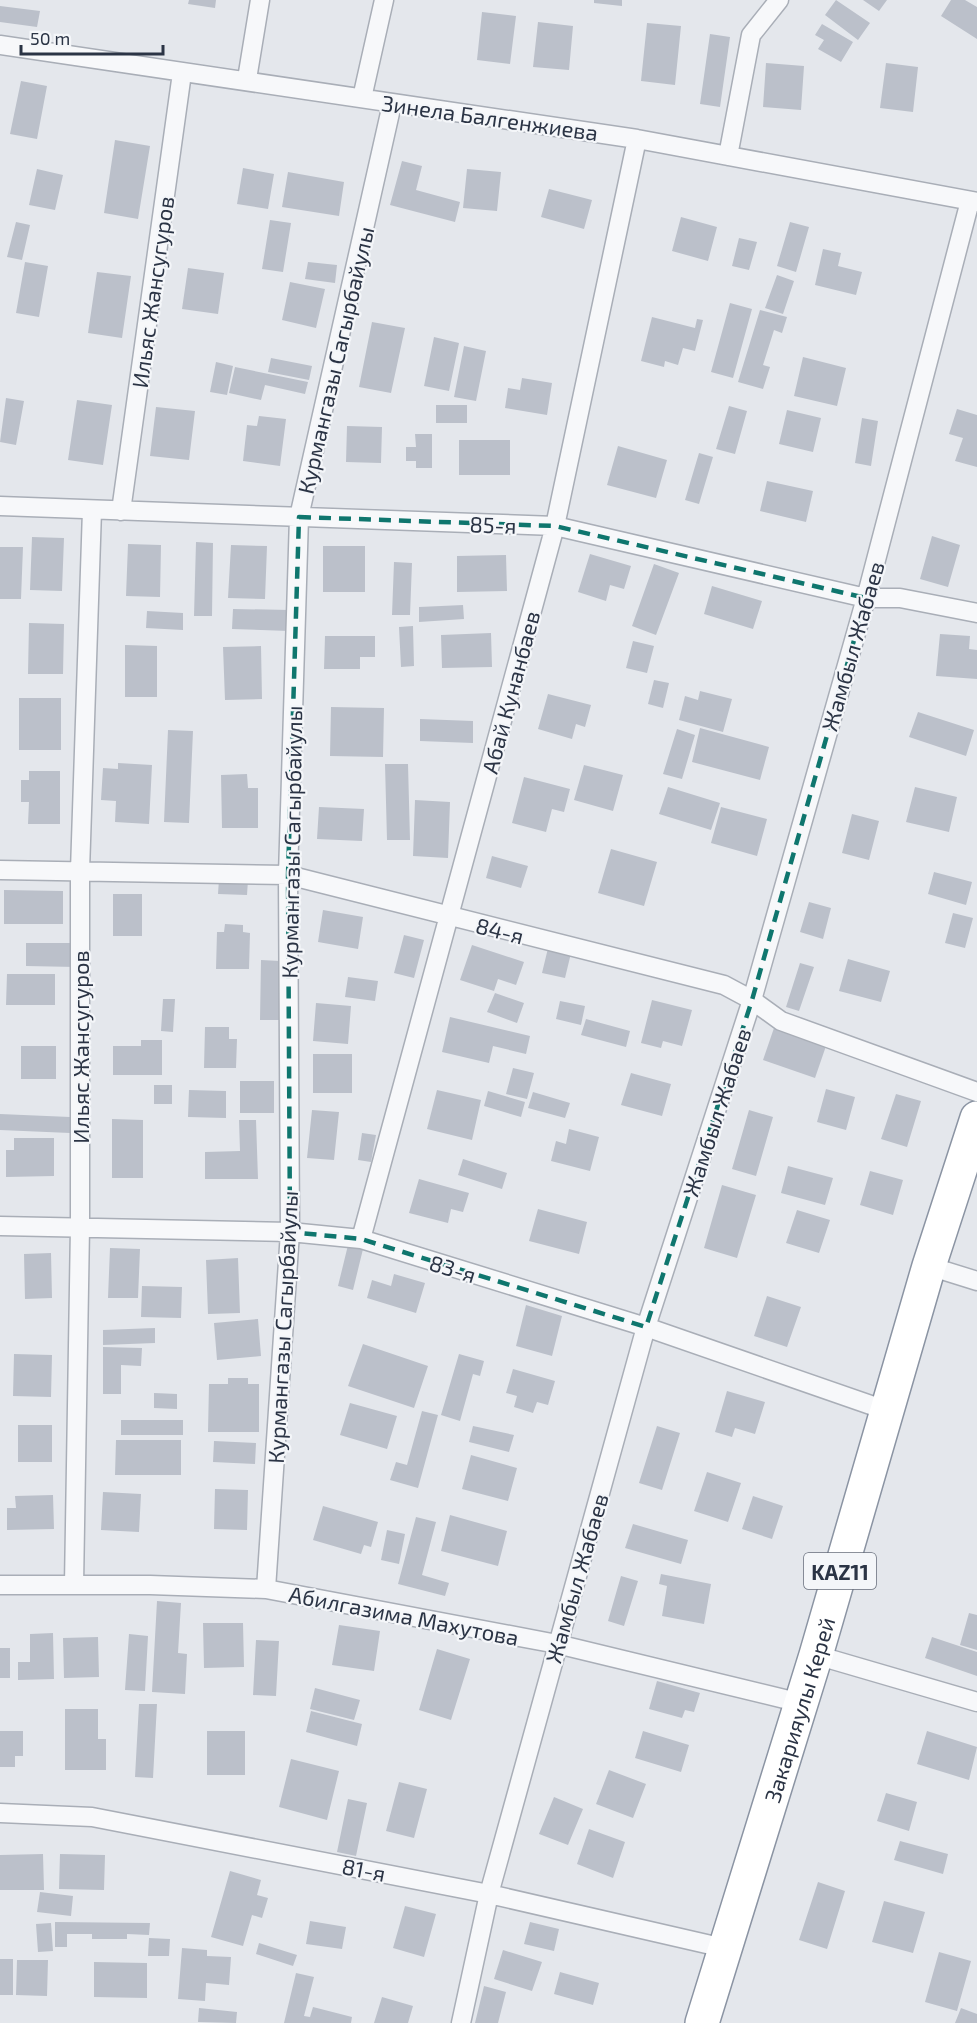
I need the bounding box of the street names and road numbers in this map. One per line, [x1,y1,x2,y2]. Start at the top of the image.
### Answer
street label: Зинела Балгенжиева [380,89,600,145]
street label: Ильяс Жансугуров [126,194,179,390]
street label: Курмангазы Сагырбайулы [292,224,379,496]
street label: 85-я [469,510,517,538]
street label: Жамбыл Жабаев [815,558,889,734]
street label: Абай Кунанбаев [476,608,545,777]
street label: Курмангазы Сагырбайулы [276,705,307,979]
street label: 84-я [473,911,527,949]
street label: Ильяс Жансугуров [67,950,94,1144]
street label: Жамбыл Жабаев [677,1025,755,1199]
street label: Курмангазы Сагырбайулы [262,1190,303,1464]
street label: 83-я [427,1249,479,1287]
street label: Жамбыл Жабаев [539,1490,613,1666]
road number: KAZ11 [804,1553,876,1589]
street label: Абилгазима Махутова [287,1580,521,1651]
street label: Закарияулы Керей [758,1614,839,1806]
street label: 81-я [340,1852,388,1886]

